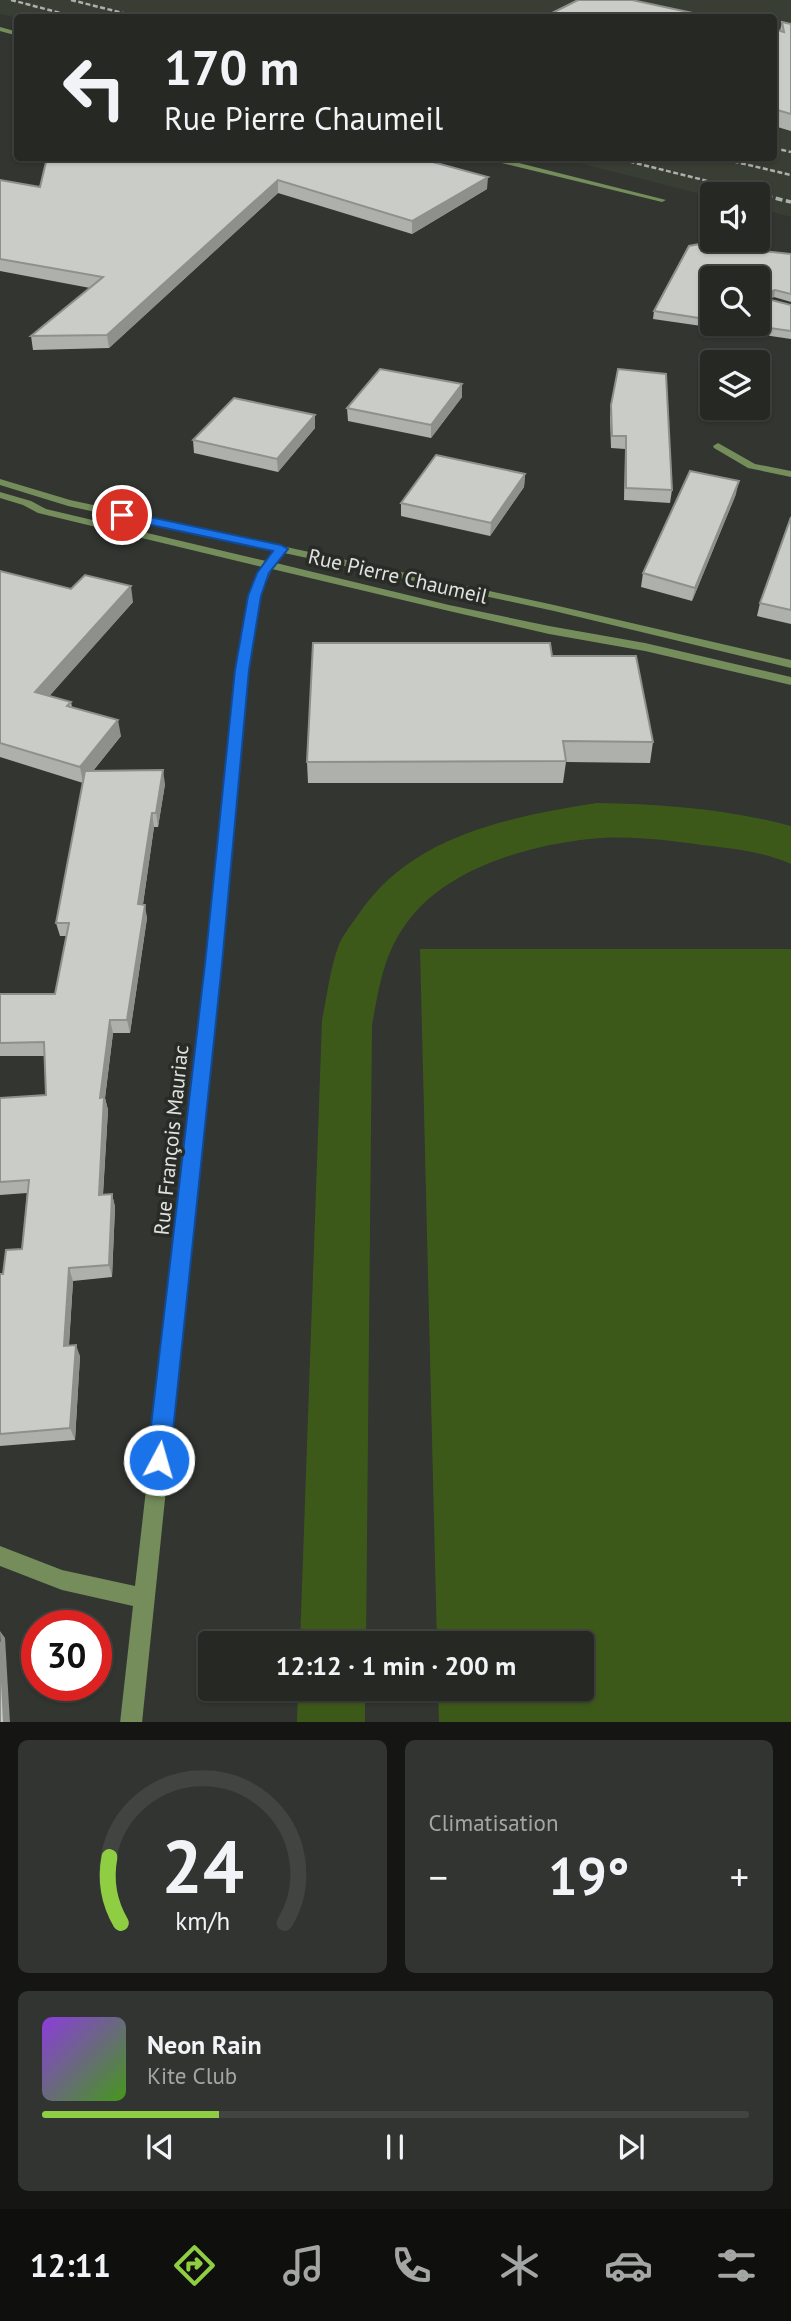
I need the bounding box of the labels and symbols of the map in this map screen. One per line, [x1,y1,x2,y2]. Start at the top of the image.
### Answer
pin [92,485,152,545]
street label: Rue Pierre Chaumeil [306,542,490,610]
street label: Rue François Mauriac [148,1044,194,1236]
position arrow [122,1423,196,1497]
speed limit sign: 30 [21,1610,112,1701]

